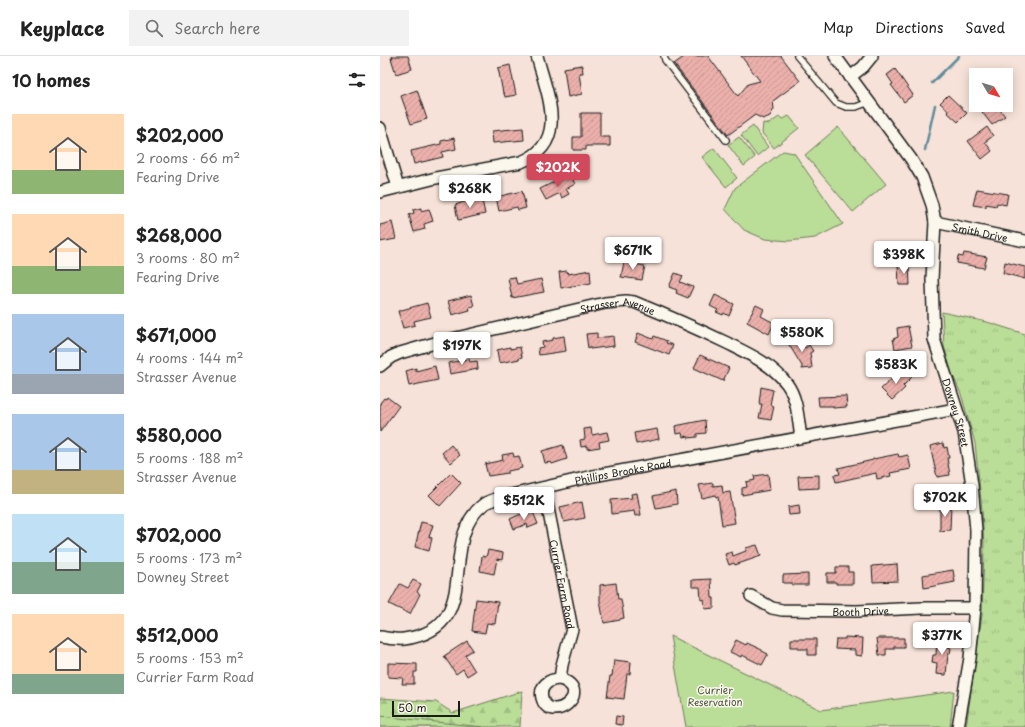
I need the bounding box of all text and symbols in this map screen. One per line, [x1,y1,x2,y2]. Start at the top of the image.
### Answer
search box [129,10,409,46]
text: Keyplace [20,14,105,42]
text: Search here [175,16,260,39]
icon: search [143,17,165,39]
text: Map [823,17,853,38]
text: Directions [875,17,943,38]
text: Saved [965,17,1005,38]
text: 10 homes [12,67,90,93]
north arrow [969,68,1013,112]
map controls [969,68,1013,112]
icon: filters [346,69,368,91]
text: $202,000 [136,122,224,148]
icon: home [44,130,92,178]
text: 2 rooms · 66 m² [136,148,240,167]
pin: $202K [530,154,586,188]
text: $202K [536,157,580,176]
text: Fearing Drive [136,167,219,186]
pin: $268K [442,175,498,209]
text: $268K [448,178,492,197]
street label: Smith Drive [951,218,1009,245]
text: $268,000 [136,222,222,248]
icon: home [44,230,92,278]
pin: $671K [605,237,661,271]
text: $671K [614,240,652,259]
pin: $398K [876,241,932,275]
text: $398K [883,244,925,263]
text: 3 rooms · 80 m² [136,248,240,267]
text: Fearing Drive [136,267,219,286]
street label: Strasser Avenue [578,293,658,318]
pin: $580K [774,319,830,353]
text: $671,000 [136,322,216,348]
text: $580K [780,322,824,341]
icon: home [44,330,92,378]
pin: $197K [434,332,490,366]
text: $197K [442,335,482,354]
text: 4 rooms · 144 m² [136,348,244,367]
pin: $583K [868,351,924,385]
text: $583K [875,354,917,373]
text: Strasser Avenue [136,367,237,386]
street label: Downey Street [939,376,974,448]
text: $580,000 [136,422,222,448]
icon: home [44,430,92,478]
text: 5 rooms · 188 m² [136,448,244,467]
street label: Phillips Brooks Road [573,454,673,488]
text: Strasser Avenue [136,467,237,486]
pin: $702K [917,484,973,518]
pin: $512K [496,487,552,521]
text: $702K [923,487,967,506]
text: $512K [503,490,545,509]
text: $702,000 [136,522,221,548]
icon: home [44,530,92,578]
street label: Currier Farm Road [547,538,579,630]
text: 5 rooms · 173 m² [136,548,242,567]
text: Downey Street [136,567,229,586]
street label: Booth Drive [832,602,889,619]
text: $512,000 [136,622,218,648]
pin: $377K [914,622,970,656]
text: $377K [922,625,962,644]
icon: home [44,630,92,678]
text: 5 rooms · 153 m² [136,648,244,667]
text: Currier Farm Road [136,667,254,686]
park label: Currier Reservation [687,682,743,709]
scale bar [392,699,460,718]
text: 50 m [398,699,427,716]

